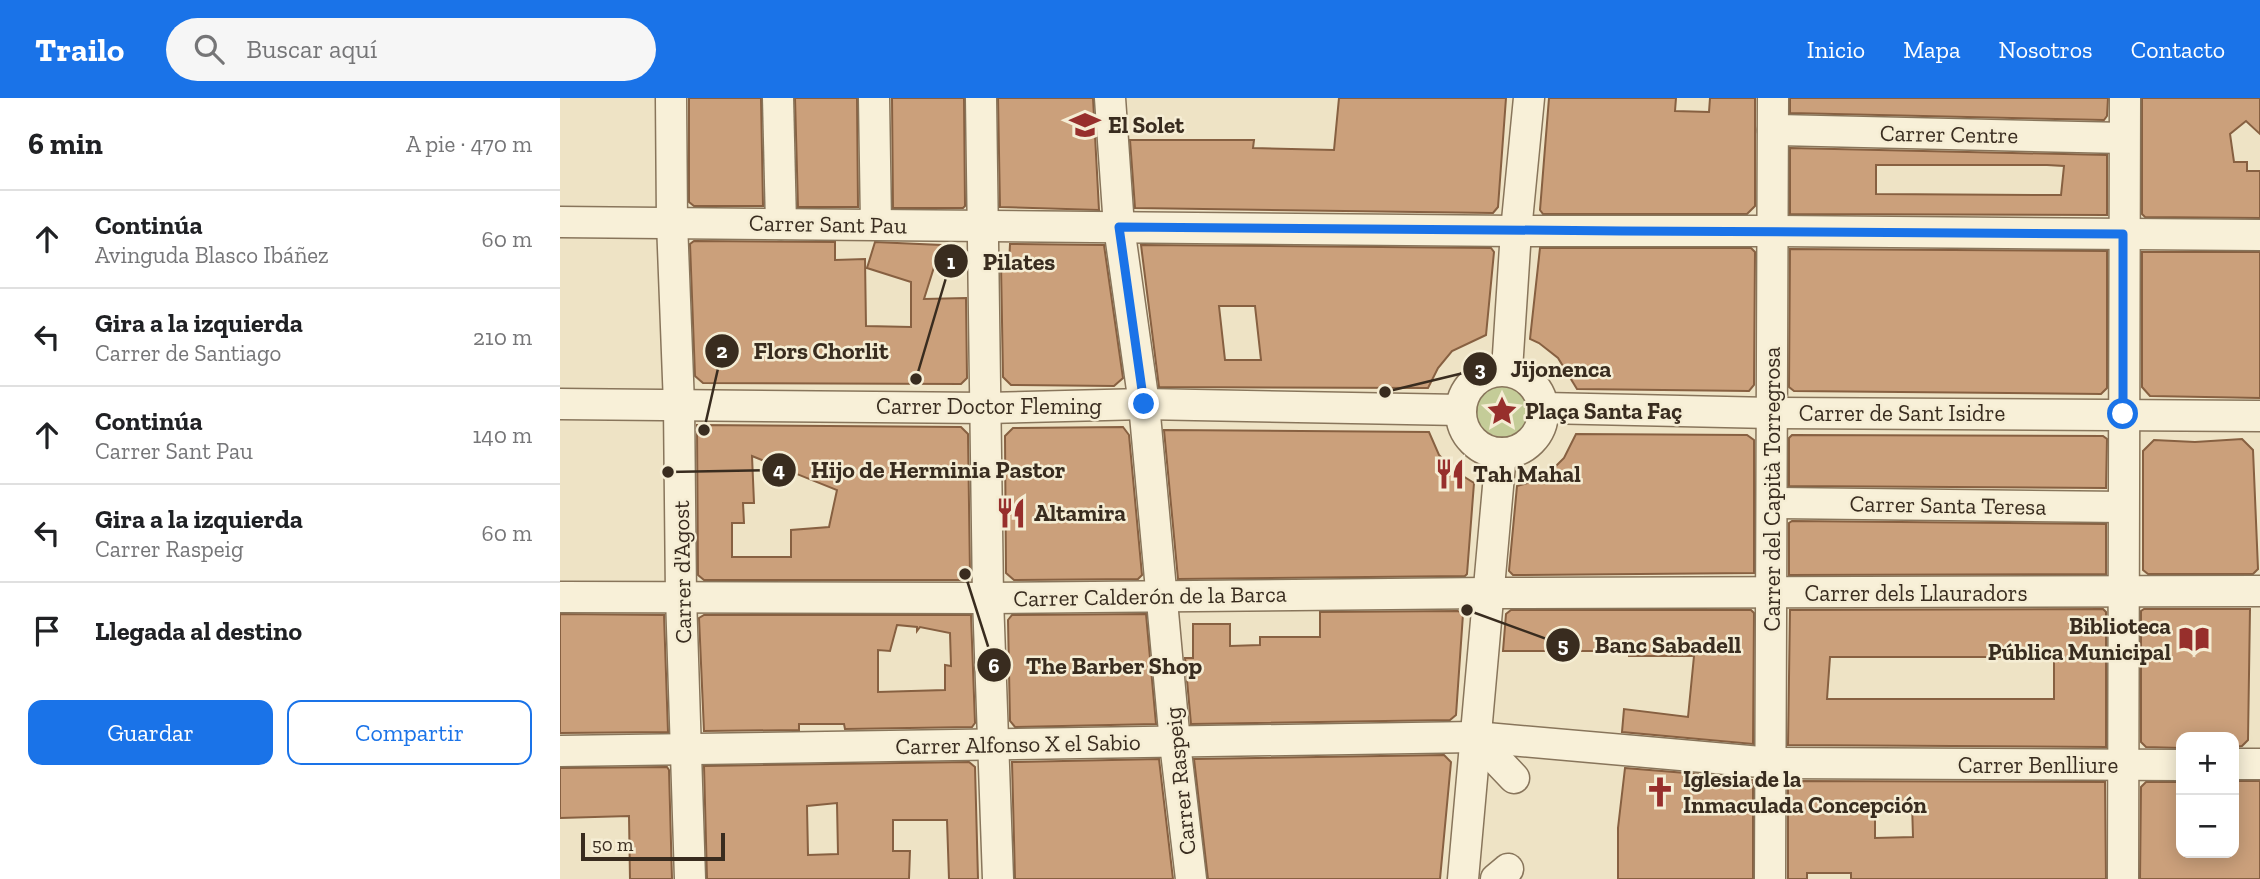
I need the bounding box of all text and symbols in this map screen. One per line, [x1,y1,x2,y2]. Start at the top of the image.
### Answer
search box [166,18,656,81]
text: Trailo [35,30,124,69]
icon: search [190,30,228,68]
text: Buscar aquí [246,33,377,65]
text: Inicio [1807,35,1865,64]
text: Mapa [1903,35,1960,64]
text: Nosotros [1998,35,2093,64]
text: Contacto [2131,35,2225,64]
school or university icon: El Solet [1068,108,1102,142]
place label: El Solet [1108,111,1185,139]
street label: Carrer Centre [1880,119,2018,149]
text: 6 min [28,126,103,162]
text: A pie · 470 m [406,130,532,158]
text: Continúa [95,209,203,241]
street label: Carrer Sant Pau [749,209,907,239]
icon: ahead [28,220,66,258]
text: 60 m [481,225,532,253]
callout: Pilates [933,239,1069,284]
text: Avinguda Blasco Ibáñez [95,241,329,269]
text: Pilates [983,247,1055,276]
text: 1 [947,249,956,274]
text: Gira a la izquierda [95,307,303,339]
icon: left [28,318,66,356]
text: 210 m [473,323,532,351]
callout: Flors Chorlit [705,328,903,373]
text: Flors Chorlit [753,336,889,365]
text: 2 [716,338,728,363]
text: Carrer de Santiago [95,339,281,367]
callout: Jijonenca [1462,346,1626,391]
street label: Carrer del Capità Torregrosa [1758,347,1786,631]
text: Jijonenca [1511,354,1611,383]
text: 3 [1474,356,1486,381]
route end [1128,388,1159,419]
street label: Carrer Doctor Fleming [876,392,1102,420]
place icon: Plaça Santa Faç [1485,394,1519,428]
place label: Plaça Santa Faç [1525,397,1682,425]
route start [2107,398,2138,429]
street label: Carrer de Sant Isidre [1799,399,2005,427]
text: Continúa [95,405,203,437]
icon: ahead [28,416,66,454]
text: 140 m [472,421,532,449]
text: Carrer Sant Pau [95,437,253,465]
callout: Hijo de Herminia Pastor [761,448,1079,493]
text: Hijo de Herminia Pastor [811,455,1066,484]
text: 4 [773,457,785,482]
restaurant icon: Tah Mahal [1433,457,1467,491]
place label: Tah Mahal [1473,460,1581,488]
street label: Carrer Santa Teresa [1849,489,2047,521]
restaurant icon: Altamira [994,496,1028,530]
place label: Altamira [1034,499,1126,527]
street label: Carrer d'Agost [667,500,697,644]
text: Gira a la izquierda [95,503,303,535]
icon: left [28,514,66,552]
text: 60 m [481,519,532,547]
text: Carrer Raspeig [95,535,244,563]
street label: Carrer dels Llauradors [1804,579,2028,607]
street label: Carrer Calderón de la Barca [1013,580,1287,612]
icon: arrive [28,612,66,650]
place label: Biblioteca Pública Municipal [1988,612,2171,666]
text: Llegada al destino [95,615,302,647]
callout: Banc Sabadell [1546,622,1756,667]
library icon: Biblioteca Pública Municipal [2177,622,2211,656]
text: Banc Sabadell [1595,630,1742,659]
text: 5 [1558,632,1569,657]
callout: The Barber Shop [976,643,1216,688]
text: The Barber Shop [1026,651,1202,680]
text: 6 [988,653,1000,678]
button: Guardar [28,700,273,765]
button: Compartir [287,700,532,765]
street label: Carrer Raspeig [1158,705,1202,856]
street label: Carrer Alfonso X el Sabio [895,728,1141,760]
map controls [2176,732,2239,858]
button: + [2176,732,2239,795]
street label: Carrer Benlliure [1958,751,2118,779]
place label: Iglesia de la Inmaculada Concepción [1683,765,1927,819]
church icon: Iglesia de la Inmaculada Concepción [1643,775,1677,809]
button: − [2176,795,2239,858]
scale bar [581,830,724,862]
text: 50 m [592,833,633,856]

